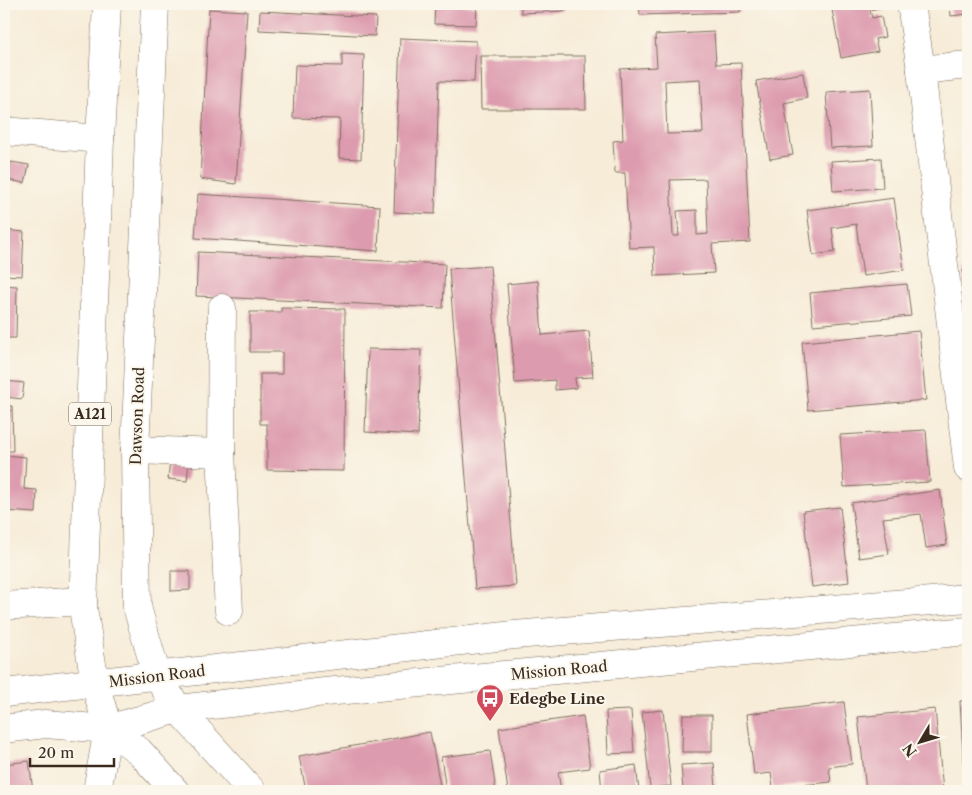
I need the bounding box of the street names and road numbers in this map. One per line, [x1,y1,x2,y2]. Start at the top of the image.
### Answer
street label: Dawson Road [126,367,148,465]
road number: A121 [69,402,111,426]
street label: Mission Road [510,656,608,684]
street label: Mission Road [108,661,206,691]

